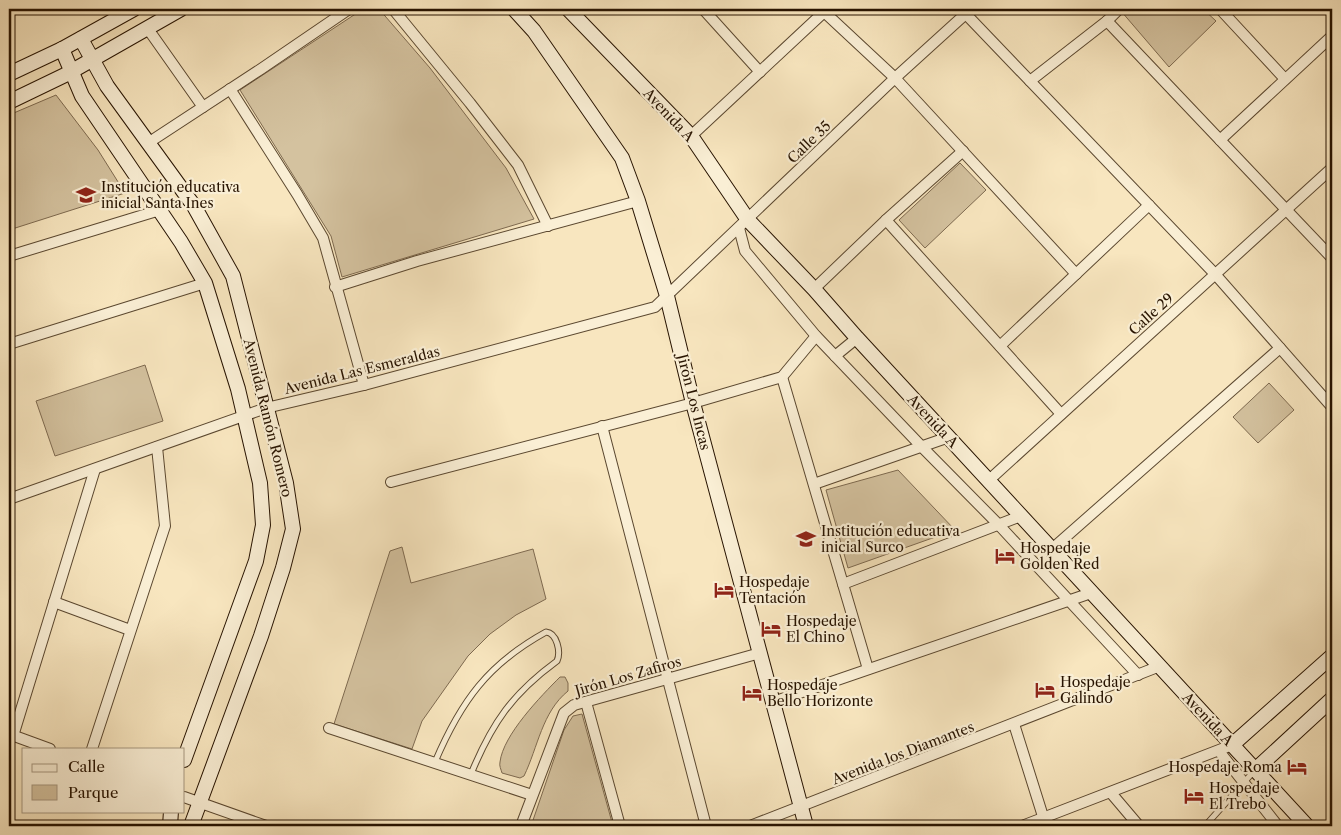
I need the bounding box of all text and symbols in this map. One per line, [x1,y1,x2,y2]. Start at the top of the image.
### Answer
street label: Avenida A [639,84,699,146]
street label: Calle 35 [784,117,834,167]
place label: Institución educativa inicial Santa Ines [101,178,240,212]
school or university icon: Institución educativa inicial Santa Ines [75,184,97,206]
street label: Calle 29 [1125,289,1177,339]
street label: Avenida Ramón Romero [239,336,296,499]
street label: Avenida Las Esmeraldas [282,342,442,398]
street label: Jirón Los Incas [673,350,715,452]
street label: Avenida A [903,390,963,452]
place label: Institución educativa inicial Surco [821,522,960,556]
school or university icon: Institución educativa inicial Surco [795,528,817,550]
place label: Hospedaje Golden Red [1020,539,1100,573]
hotel icon: Hospedaje Golden Red [994,545,1016,567]
place label: Hospedaje Tentación [739,573,810,607]
hotel icon: Hospedaje Tentación [713,579,735,601]
place label: Hospedaje El Chino [786,612,857,646]
hotel icon: Hospedaje El Chino [760,618,782,640]
street label: Jirón Los Zafiros [571,652,683,700]
place label: Hospedaje Galindo [1060,673,1131,707]
place label: Hospedaje Bello Horizonte [767,676,873,710]
hotel icon: Hospedaje Galindo [1034,679,1056,701]
hotel icon: Hospedaje Bello Horizonte [741,682,763,704]
street label: Avenida A [1178,688,1238,750]
street label: Avenida los Diamantes [829,718,977,789]
legend [22,748,185,812]
hotel icon: Hospedaje Roma [1286,756,1308,778]
text: Calle [68,757,105,776]
place label: Hospedaje Roma [1169,758,1283,776]
place label: Hospedaje El Trebo [1209,779,1280,813]
text: Parque [68,783,118,802]
hotel icon: Hospedaje El Trebo [1183,785,1205,807]

